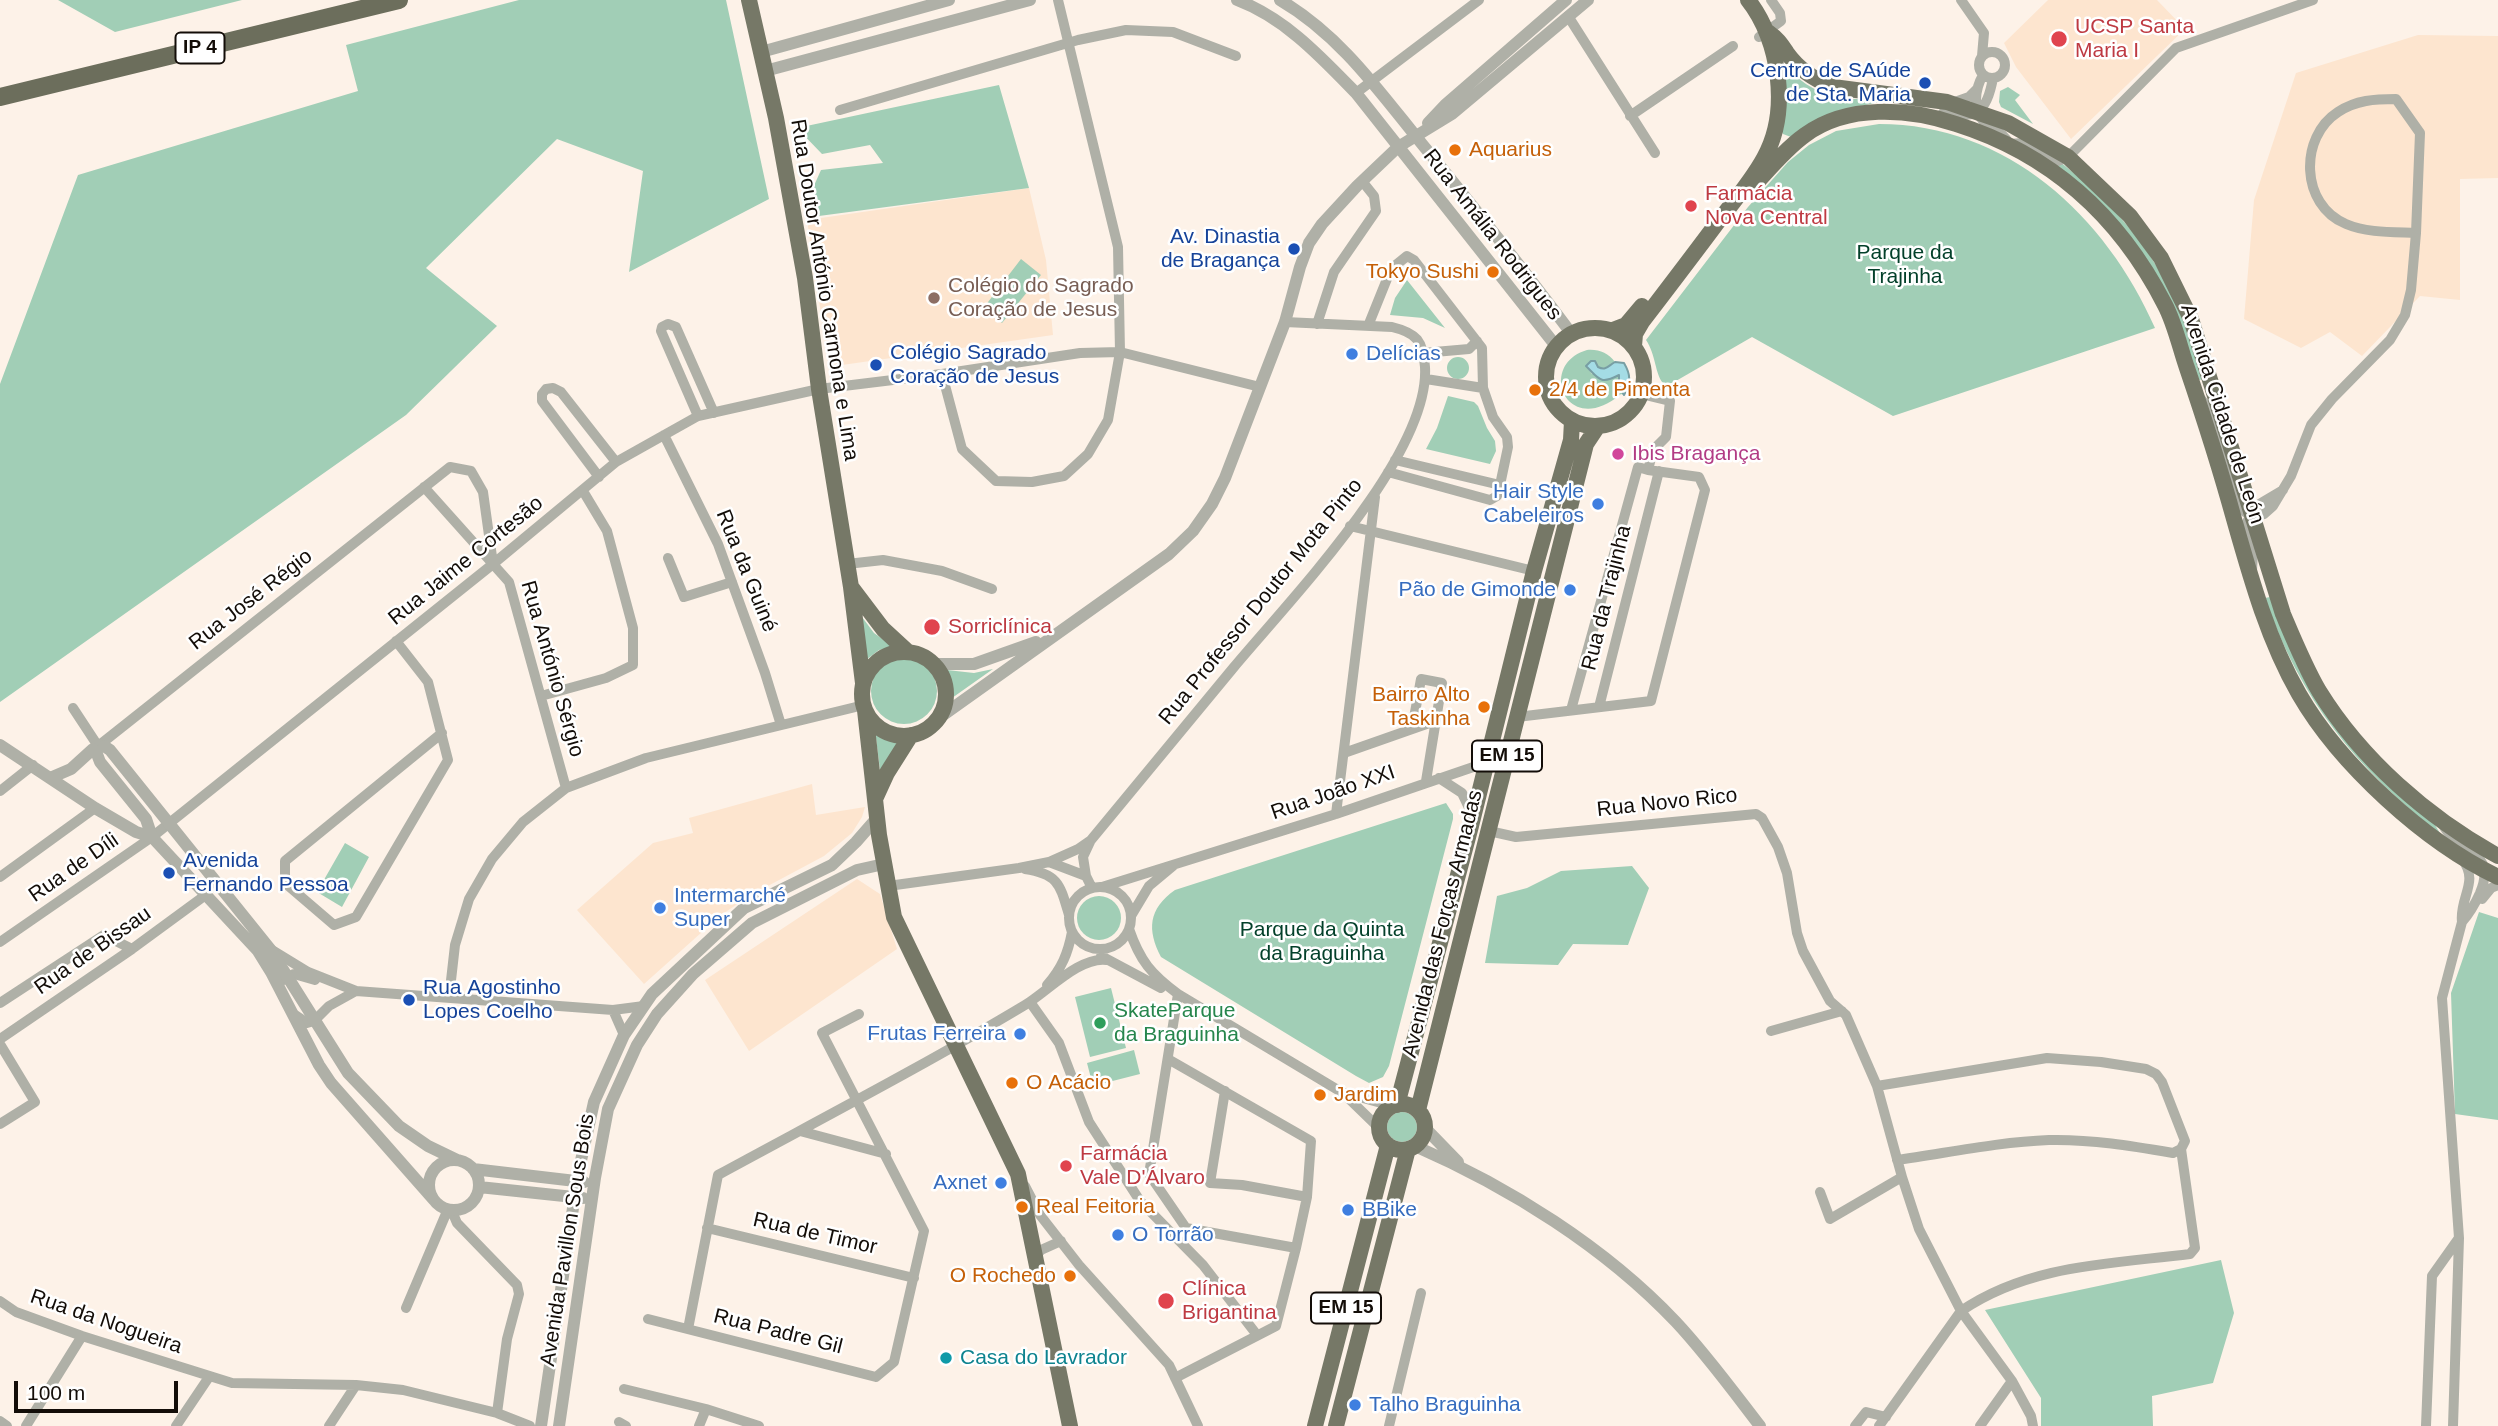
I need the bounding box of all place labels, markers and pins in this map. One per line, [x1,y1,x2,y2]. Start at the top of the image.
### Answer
place label: UCSP Santa Maria I [2075,14,2194,64]
marker: UCSP Santa Maria I [2049,29,2069,49]
place label: Centro de SAúde de Sta. Maria [1750,58,1911,108]
marker: Centro de SAúde de Sta. Maria [1917,75,1933,91]
place label: Aquarius [1469,137,1552,163]
marker: Aquarius [1447,142,1463,158]
place label: Farmácia Nova Central [1705,181,1828,231]
marker: Farmácia Nova Central [1683,198,1699,214]
place label: Av. Dinastia de Bragança [1161,224,1280,274]
marker: Av. Dinastia de Bragança [1286,241,1302,257]
place label: Tokyo Sushi [1366,259,1479,285]
marker: Tokyo Sushi [1485,264,1501,280]
place label: Colégio do Sagrado Coração de Jesus [948,273,1134,323]
marker: Colégio do Sagrado Coração de Jesus [926,290,942,306]
place label: Colégio Sagrado Coração de Jesus [890,340,1059,390]
place label: Delícias [1366,341,1441,367]
marker: Delícias [1344,346,1360,362]
marker: Colégio Sagrado Coração de Jesus [868,357,884,373]
place label: 2/4 de Pimenta [1549,377,1690,403]
marker: 2/4 de Pimenta [1527,382,1543,398]
place label: Ibis Bragança [1632,441,1760,467]
marker: Ibis Bragança [1610,446,1626,462]
place label: Hair Style Cabeleiros [1484,479,1584,529]
marker: Hair Style Cabeleiros [1590,496,1606,512]
place label: Pão de Gimonde [1398,577,1556,603]
marker: Pão de Gimonde [1562,582,1578,598]
place label: Sorriclínica [948,614,1052,640]
marker: Sorriclínica [922,617,942,637]
place label: Bairro Alto Taskinha [1372,682,1470,732]
marker: Bairro Alto Taskinha [1476,699,1492,715]
place label: Avenida Fernando Pessoa [183,848,349,898]
marker: Avenida Fernando Pessoa [161,865,177,881]
place label: Intermarché Super [674,883,786,933]
marker: Intermarché Super [652,900,668,916]
place label: Rua Agostinho Lopes Coelho [423,975,561,1025]
marker: Rua Agostinho Lopes Coelho [401,992,417,1008]
place label: SkateParque da Braguinha [1114,998,1239,1048]
marker: SkateParque da Braguinha [1092,1015,1108,1031]
place label: Frutas Ferreira [867,1021,1006,1047]
marker: Frutas Ferreira [1012,1026,1028,1042]
place label: O Acácio [1026,1070,1111,1096]
marker: O Acácio [1004,1075,1020,1091]
place label: Jardim [1334,1082,1397,1108]
marker: Jardim [1312,1087,1328,1103]
place label: Farmácia Vale D'Álvaro [1080,1141,1205,1191]
marker: Farmácia Vale D'Álvaro [1058,1158,1074,1174]
place label: Axnet [933,1170,987,1196]
marker: Axnet [993,1175,1009,1191]
place label: Real Feitoria [1036,1194,1155,1220]
place label: BBike [1362,1197,1417,1223]
marker: Real Feitoria [1014,1199,1030,1215]
marker: BBike [1340,1202,1356,1218]
place label: O Torrão [1132,1222,1214,1248]
marker: O Torrão [1110,1227,1126,1243]
place label: O Rochedo [950,1263,1056,1289]
marker: O Rochedo [1062,1268,1078,1284]
place label: Clínica Brigantina [1182,1276,1277,1326]
marker: Clínica Brigantina [1156,1291,1176,1311]
place label: Casa do Lavrador [960,1345,1127,1371]
marker: Casa do Lavrador [938,1350,954,1366]
place label: Talho Braguinha [1369,1392,1521,1418]
marker: Talho Braguinha [1347,1397,1363,1413]

